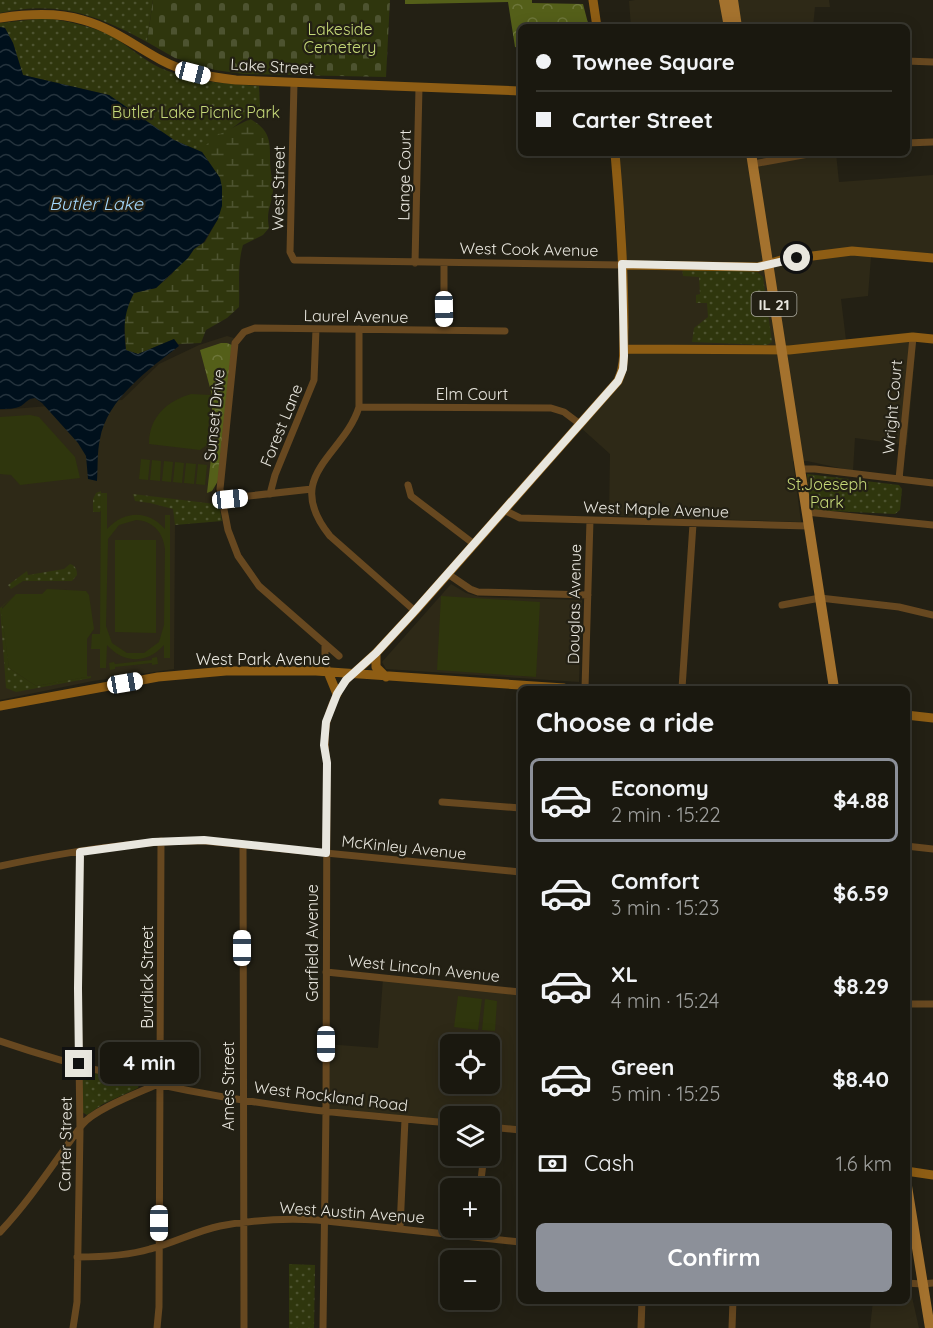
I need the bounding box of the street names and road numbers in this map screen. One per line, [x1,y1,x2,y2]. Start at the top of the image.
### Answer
street label: Lake Street [230,54,314,78]
street label: Lange Court [393,129,415,221]
street label: West Street [267,145,289,231]
street label: West Cook Avenue [459,238,599,260]
road number: IL 21 [752,292,796,316]
street label: Laurel Avenue [303,305,409,327]
street label: Wright Court [878,359,906,455]
street label: Sunset Drive [199,368,229,462]
street label: Forest Lane [255,381,307,469]
street label: Elm Court [436,384,508,404]
street label: West Maple Avenue [583,496,729,522]
street label: Douglas Avenue [563,544,585,664]
street label: West Park Avenue [196,649,330,669]
street label: McKinley Avenue [340,830,468,864]
street label: Garfield Avenue [302,884,322,1002]
street label: Burdick Street [137,925,157,1029]
street label: West Lincoln Avenue [347,950,501,986]
street label: Ames Street [218,1041,238,1131]
street label: West Rockland Road [253,1077,409,1115]
street label: Carter Street [54,1096,76,1192]
street label: West Austin Avenue [279,1197,425,1227]

